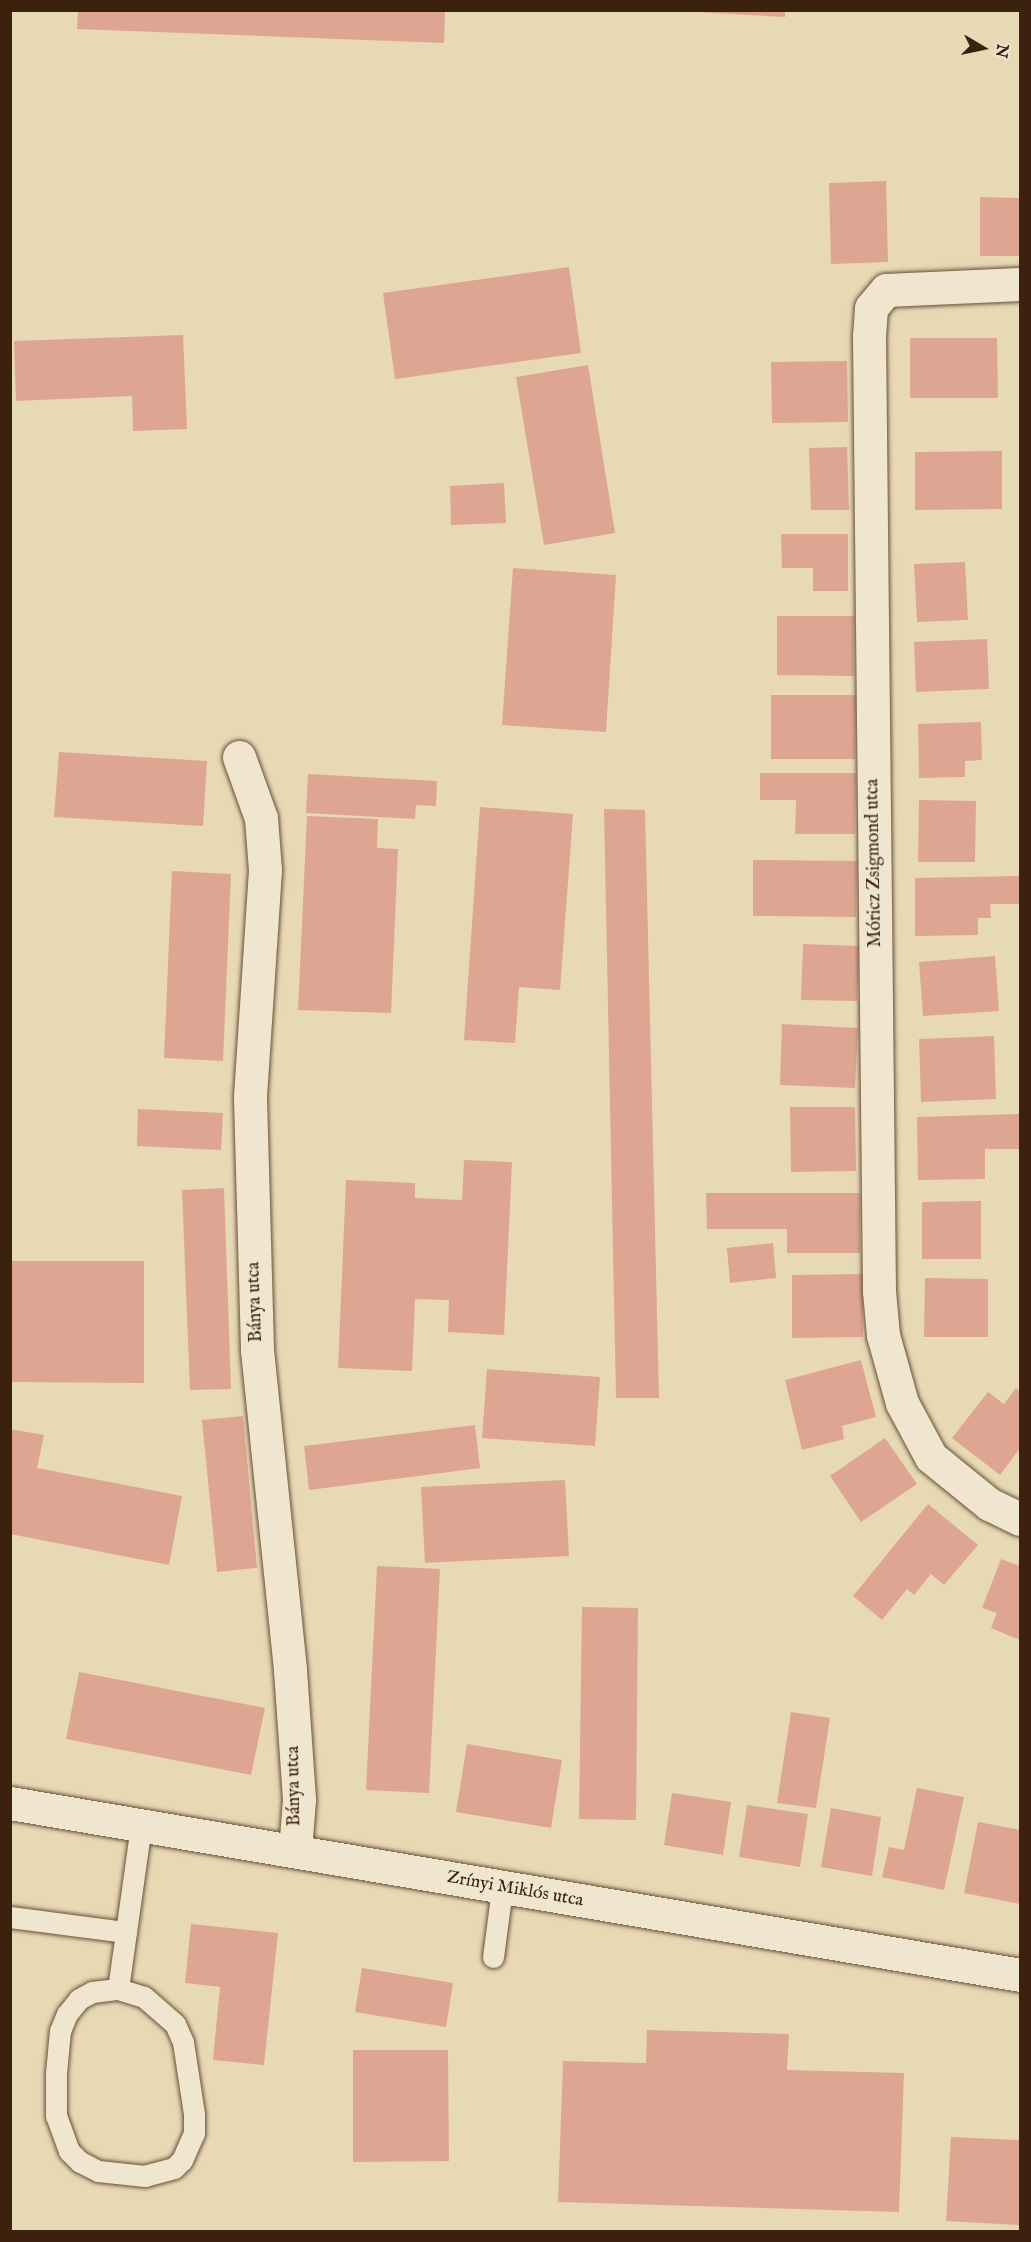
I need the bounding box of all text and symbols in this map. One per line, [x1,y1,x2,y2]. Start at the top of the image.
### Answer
north arrow [953,18,1013,78]
text: N [990,42,1012,59]
street label: Móricz Zsigmond utca [863,778,887,948]
street label: Bánya utca [244,1261,268,1343]
street label: Bánya utca [283,1746,307,1826]
street label: Zrínyi Miklós utca [445,1867,585,1913]

